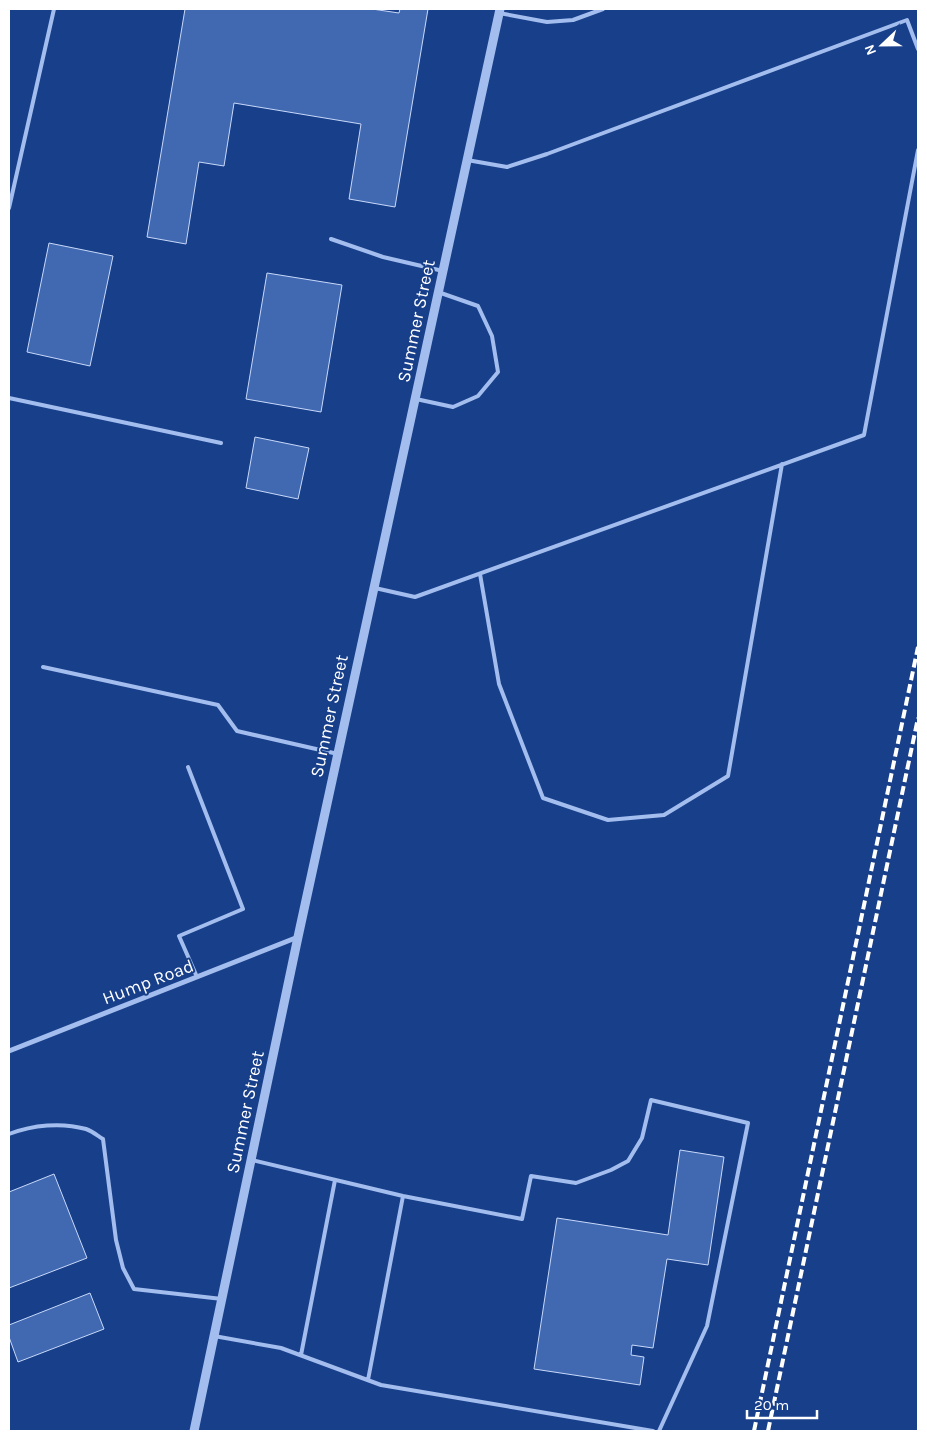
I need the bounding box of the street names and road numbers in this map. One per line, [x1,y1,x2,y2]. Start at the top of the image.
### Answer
street label: Summer Street [392,257,440,384]
street label: Summer Street [305,652,353,779]
street label: Hump Road [99,955,197,1009]
street label: Summer Street [221,1048,269,1175]

